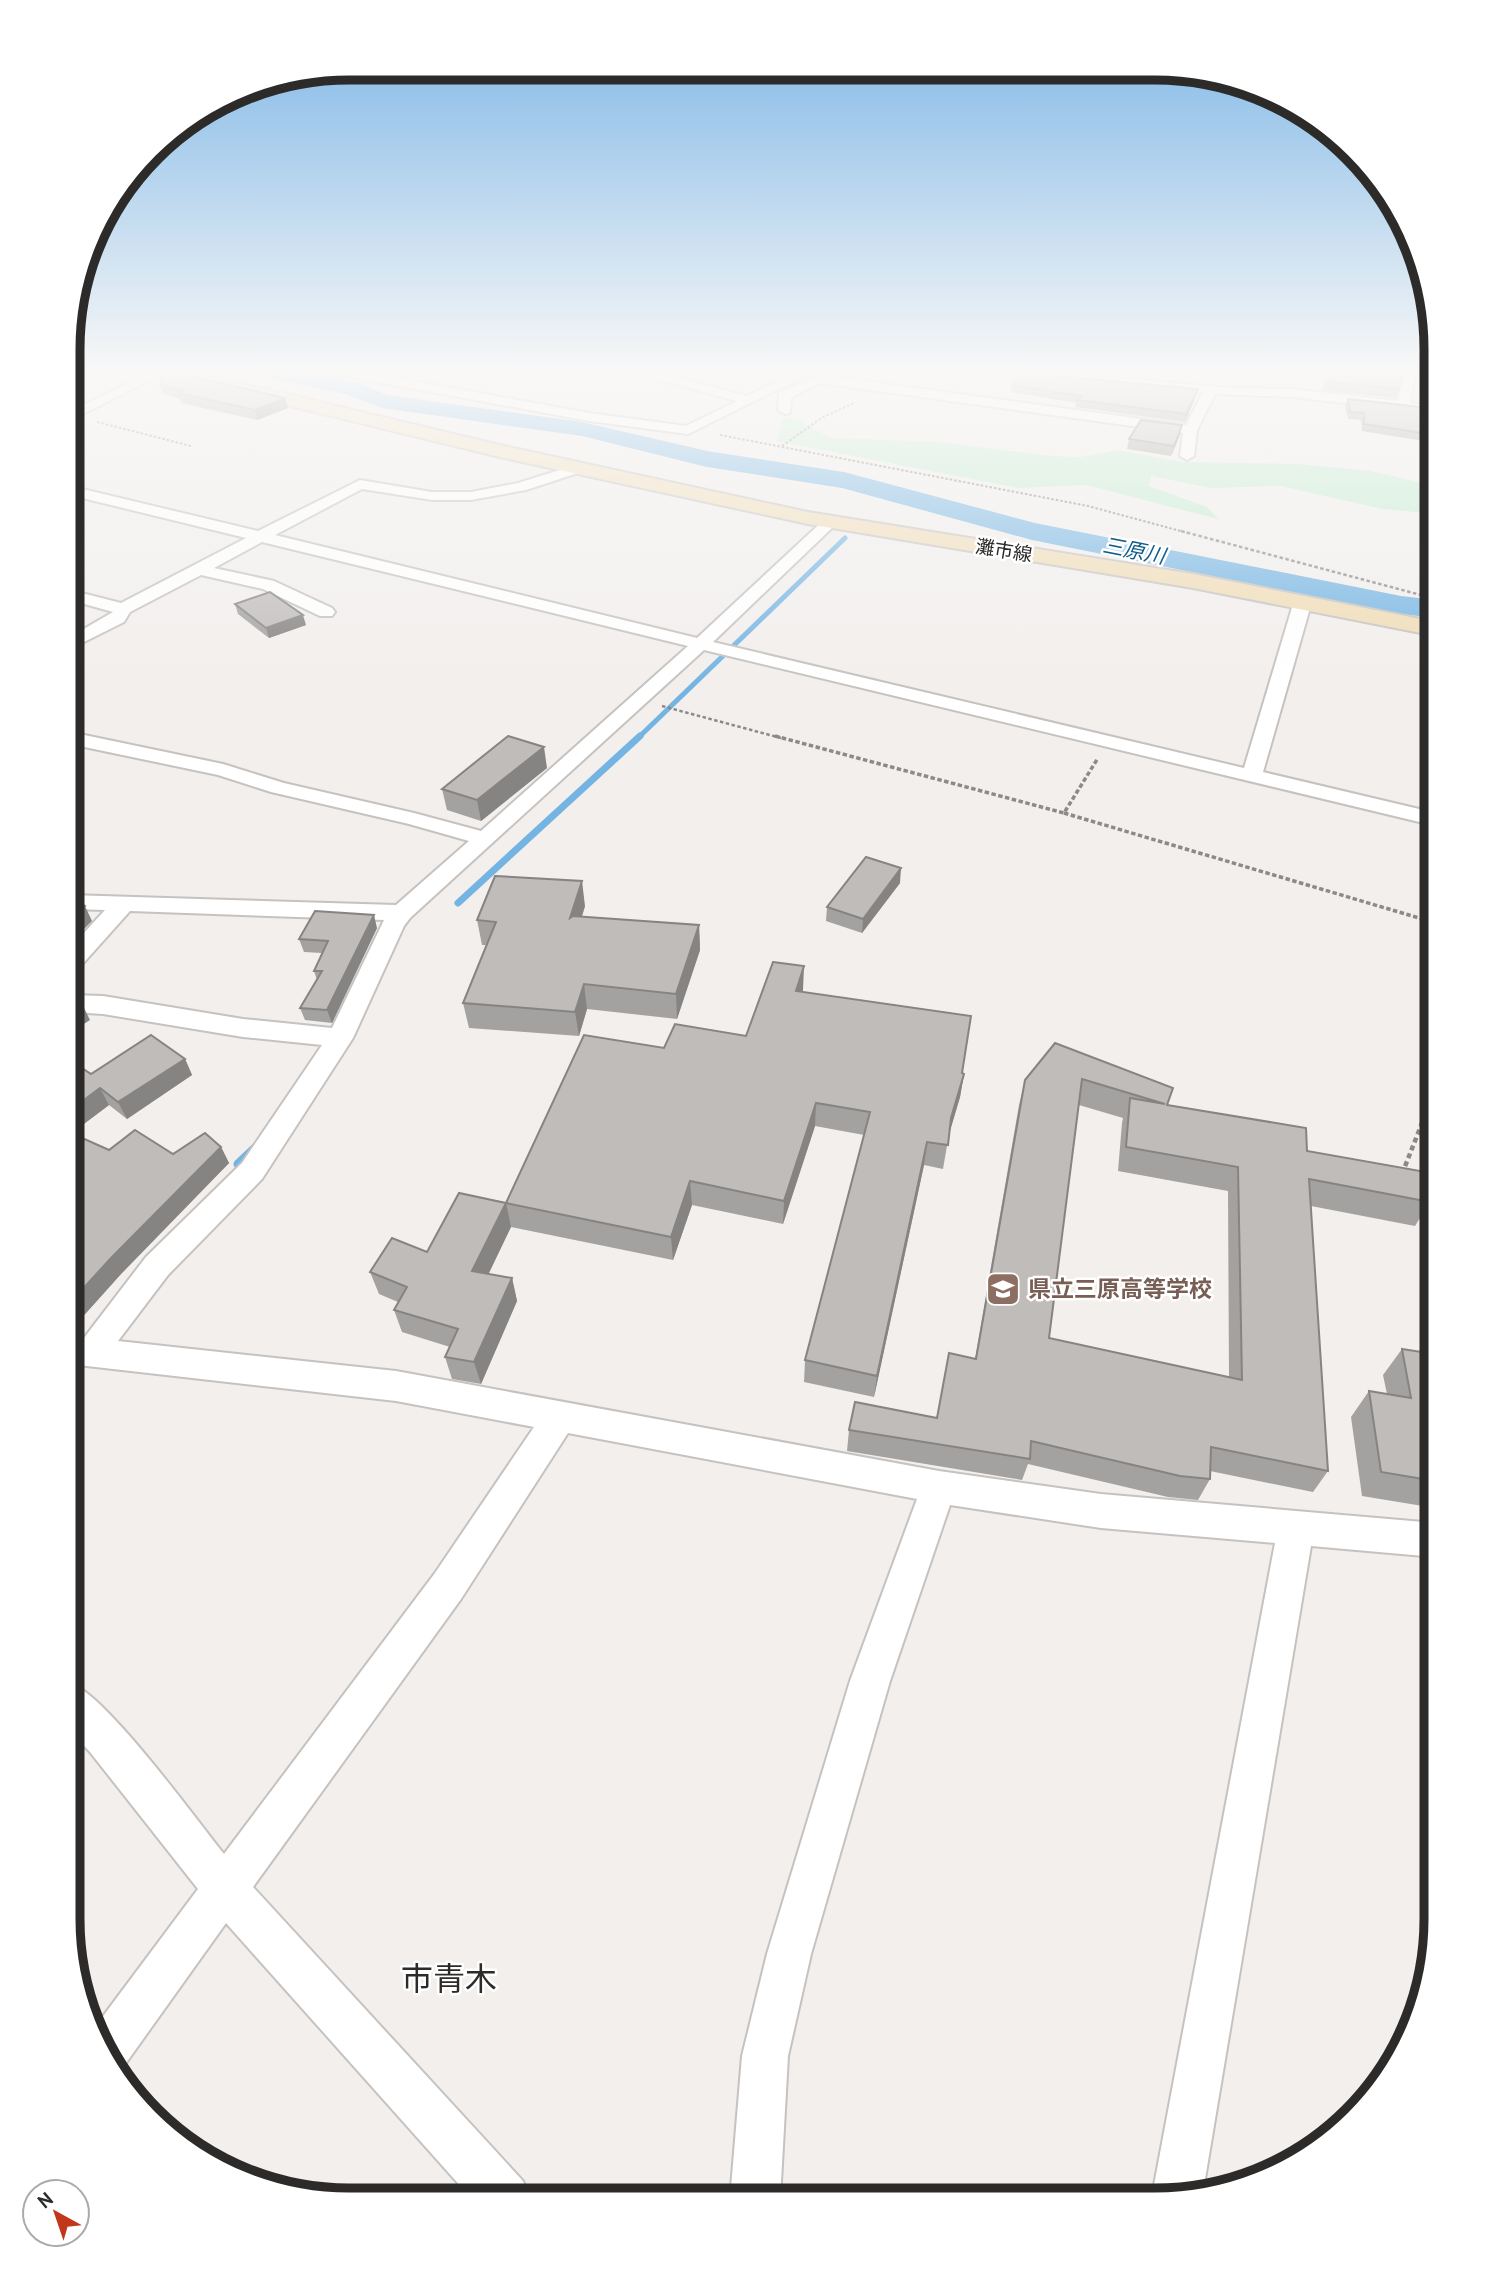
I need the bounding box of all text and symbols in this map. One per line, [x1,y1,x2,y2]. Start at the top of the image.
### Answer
water label: 三原川 [1101,531,1170,570]
street label: 灘市線 [974,534,1034,566]
school or university icon: 県立三原高等学校 [984,1270,1022,1308]
place label: 県立三原高等学校 [1028,1274,1212,1303]
district label: 市青木 [401,1957,497,1999]
north arrow [21,2178,91,2248]
text: N [33,2187,58,2213]

